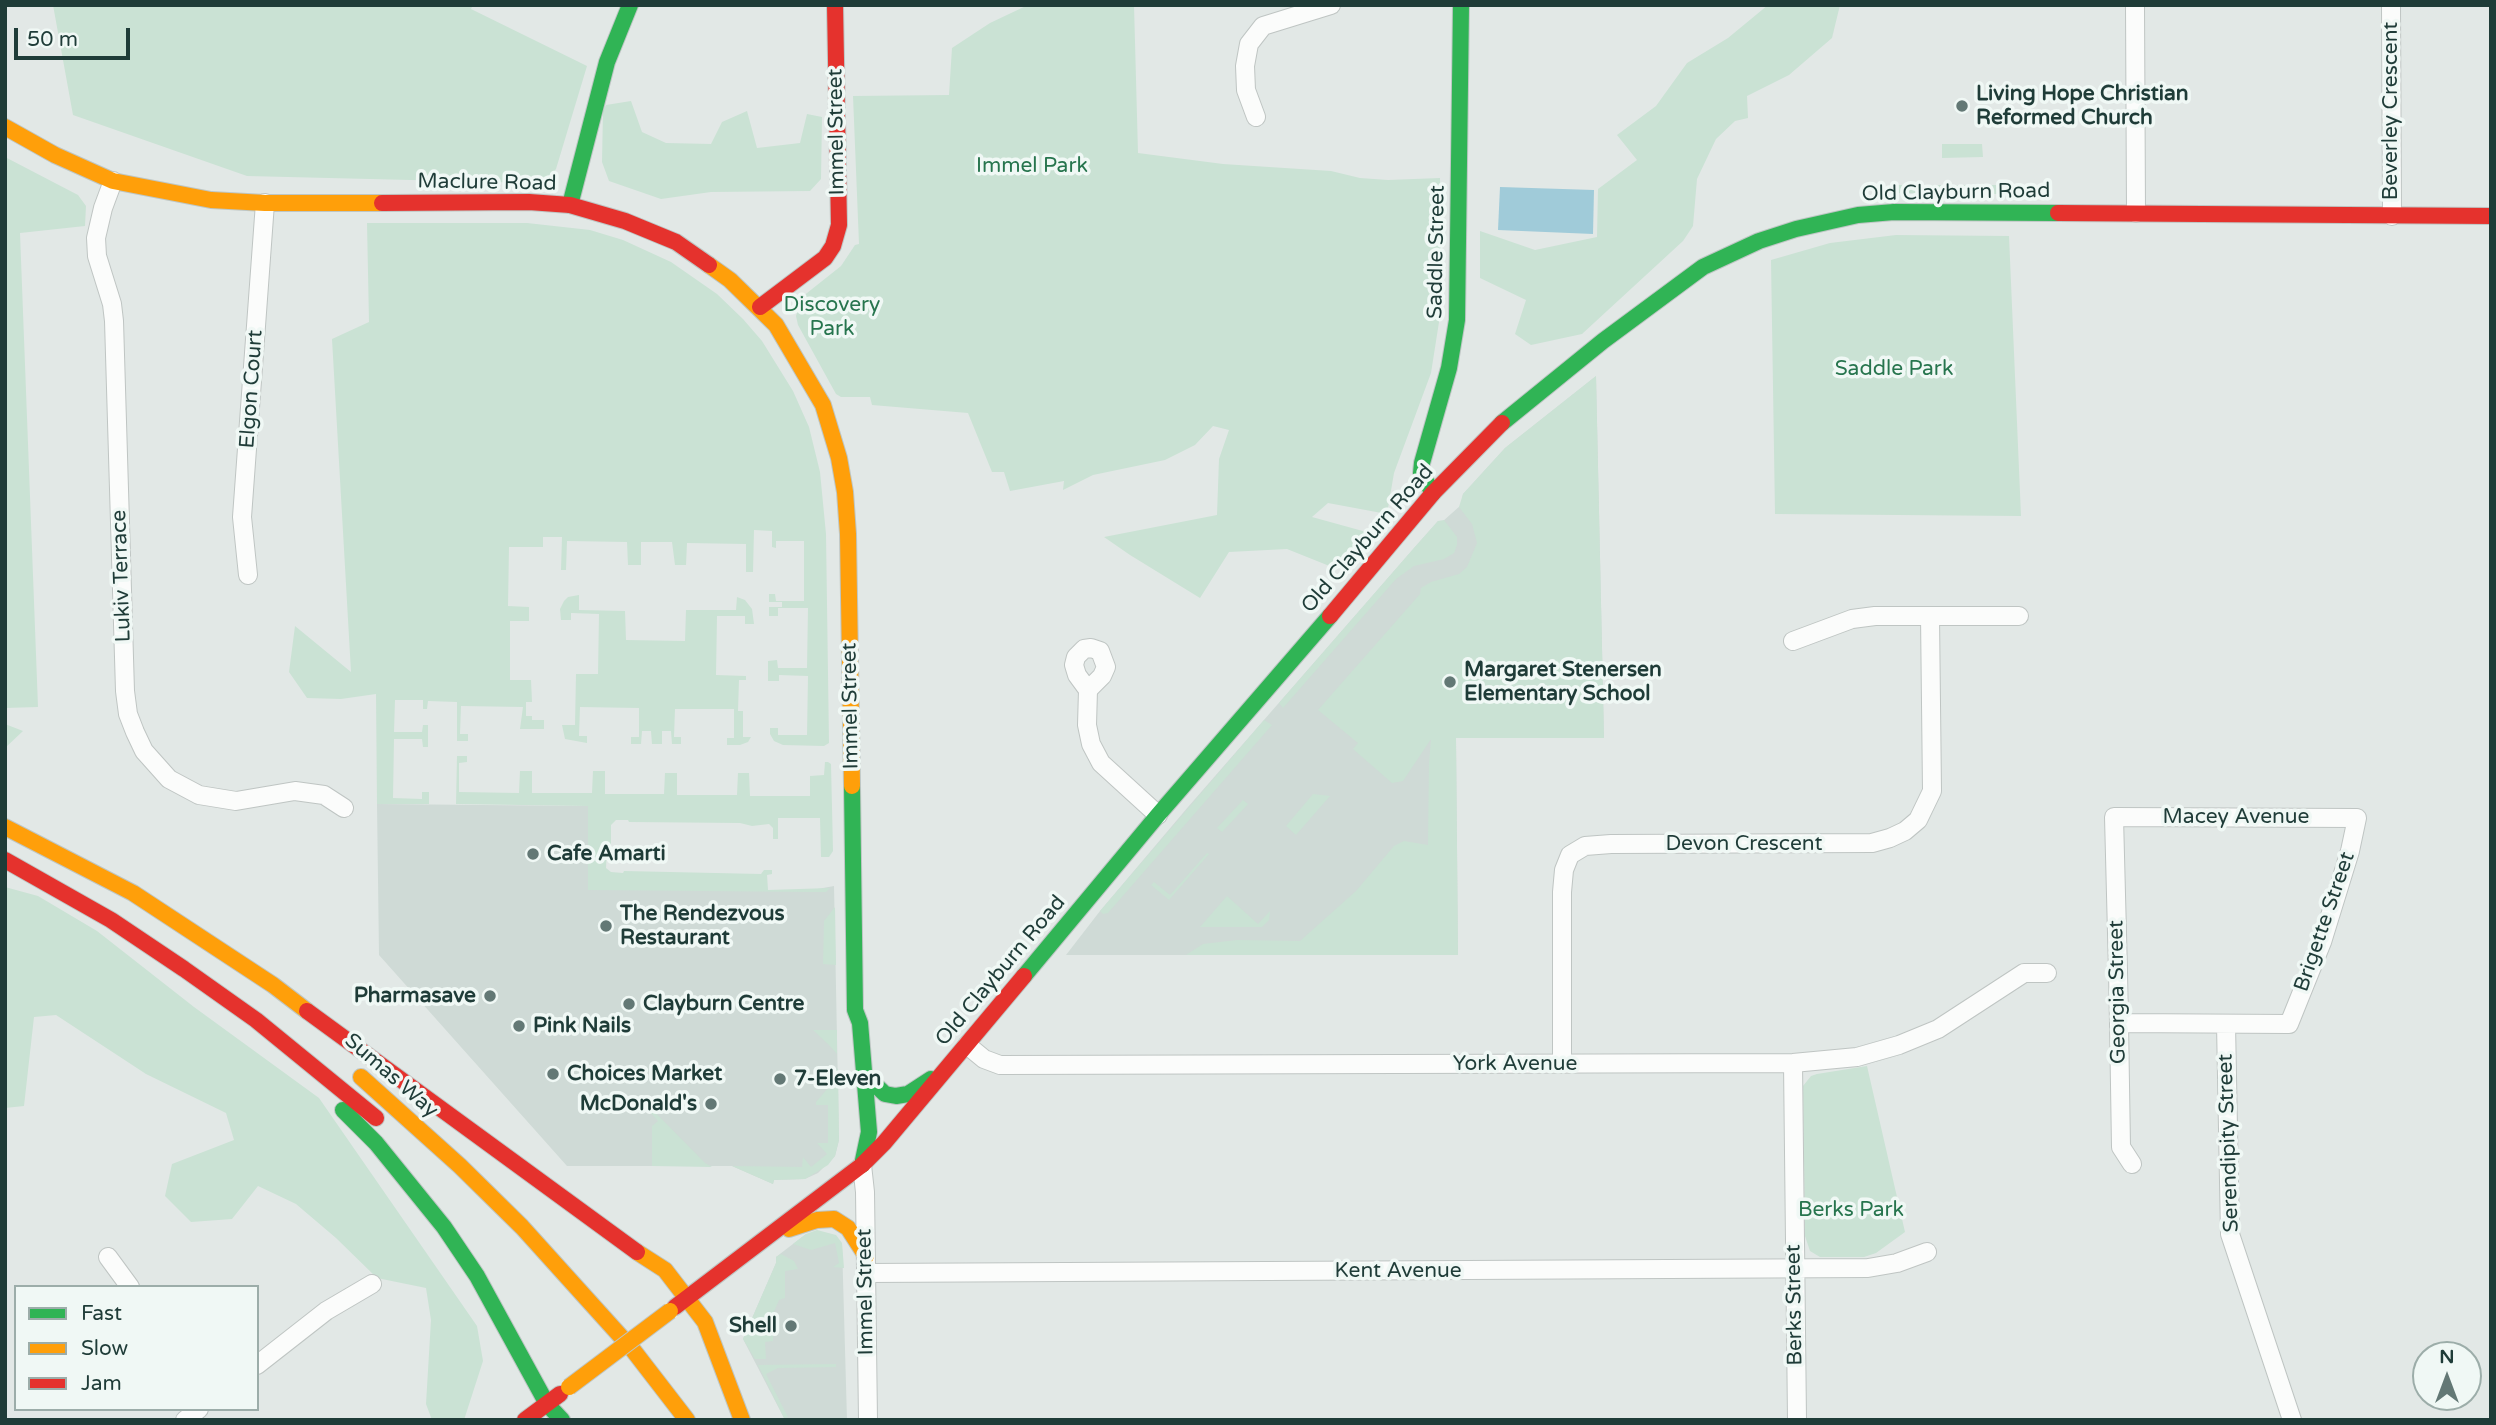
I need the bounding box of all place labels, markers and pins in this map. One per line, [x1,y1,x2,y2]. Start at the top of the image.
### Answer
place label: Living Hope Christian Reformed Church [1976,81,2189,131]
marker: Living Hope Christian Reformed Church [1954,98,1970,114]
place label: Margaret Stenersen Elementary School [1464,657,1662,707]
marker: Margaret Stenersen Elementary School [1442,674,1458,690]
place label: Cafe Amarti [547,841,666,867]
marker: Cafe Amarti [525,846,541,862]
place label: The Rendezvous Restaurant [620,901,785,951]
marker: The Rendezvous Restaurant [598,918,614,934]
place label: Pharmasave [354,983,476,1009]
marker: Pharmasave [482,988,498,1004]
place label: Clayburn Centre [643,991,804,1017]
marker: Clayburn Centre [621,996,637,1012]
place label: Pink Nails [533,1013,631,1039]
marker: Pink Nails [511,1018,527,1034]
place label: Choices Market [567,1061,722,1087]
marker: Choices Market [545,1066,561,1082]
place label: 7-Eleven [794,1066,881,1092]
marker: 7-Eleven [772,1071,788,1087]
place label: McDonald's [580,1091,697,1117]
marker: McDonald's [703,1096,719,1112]
place label: Shell [729,1313,777,1339]
marker: Shell [783,1318,799,1334]

